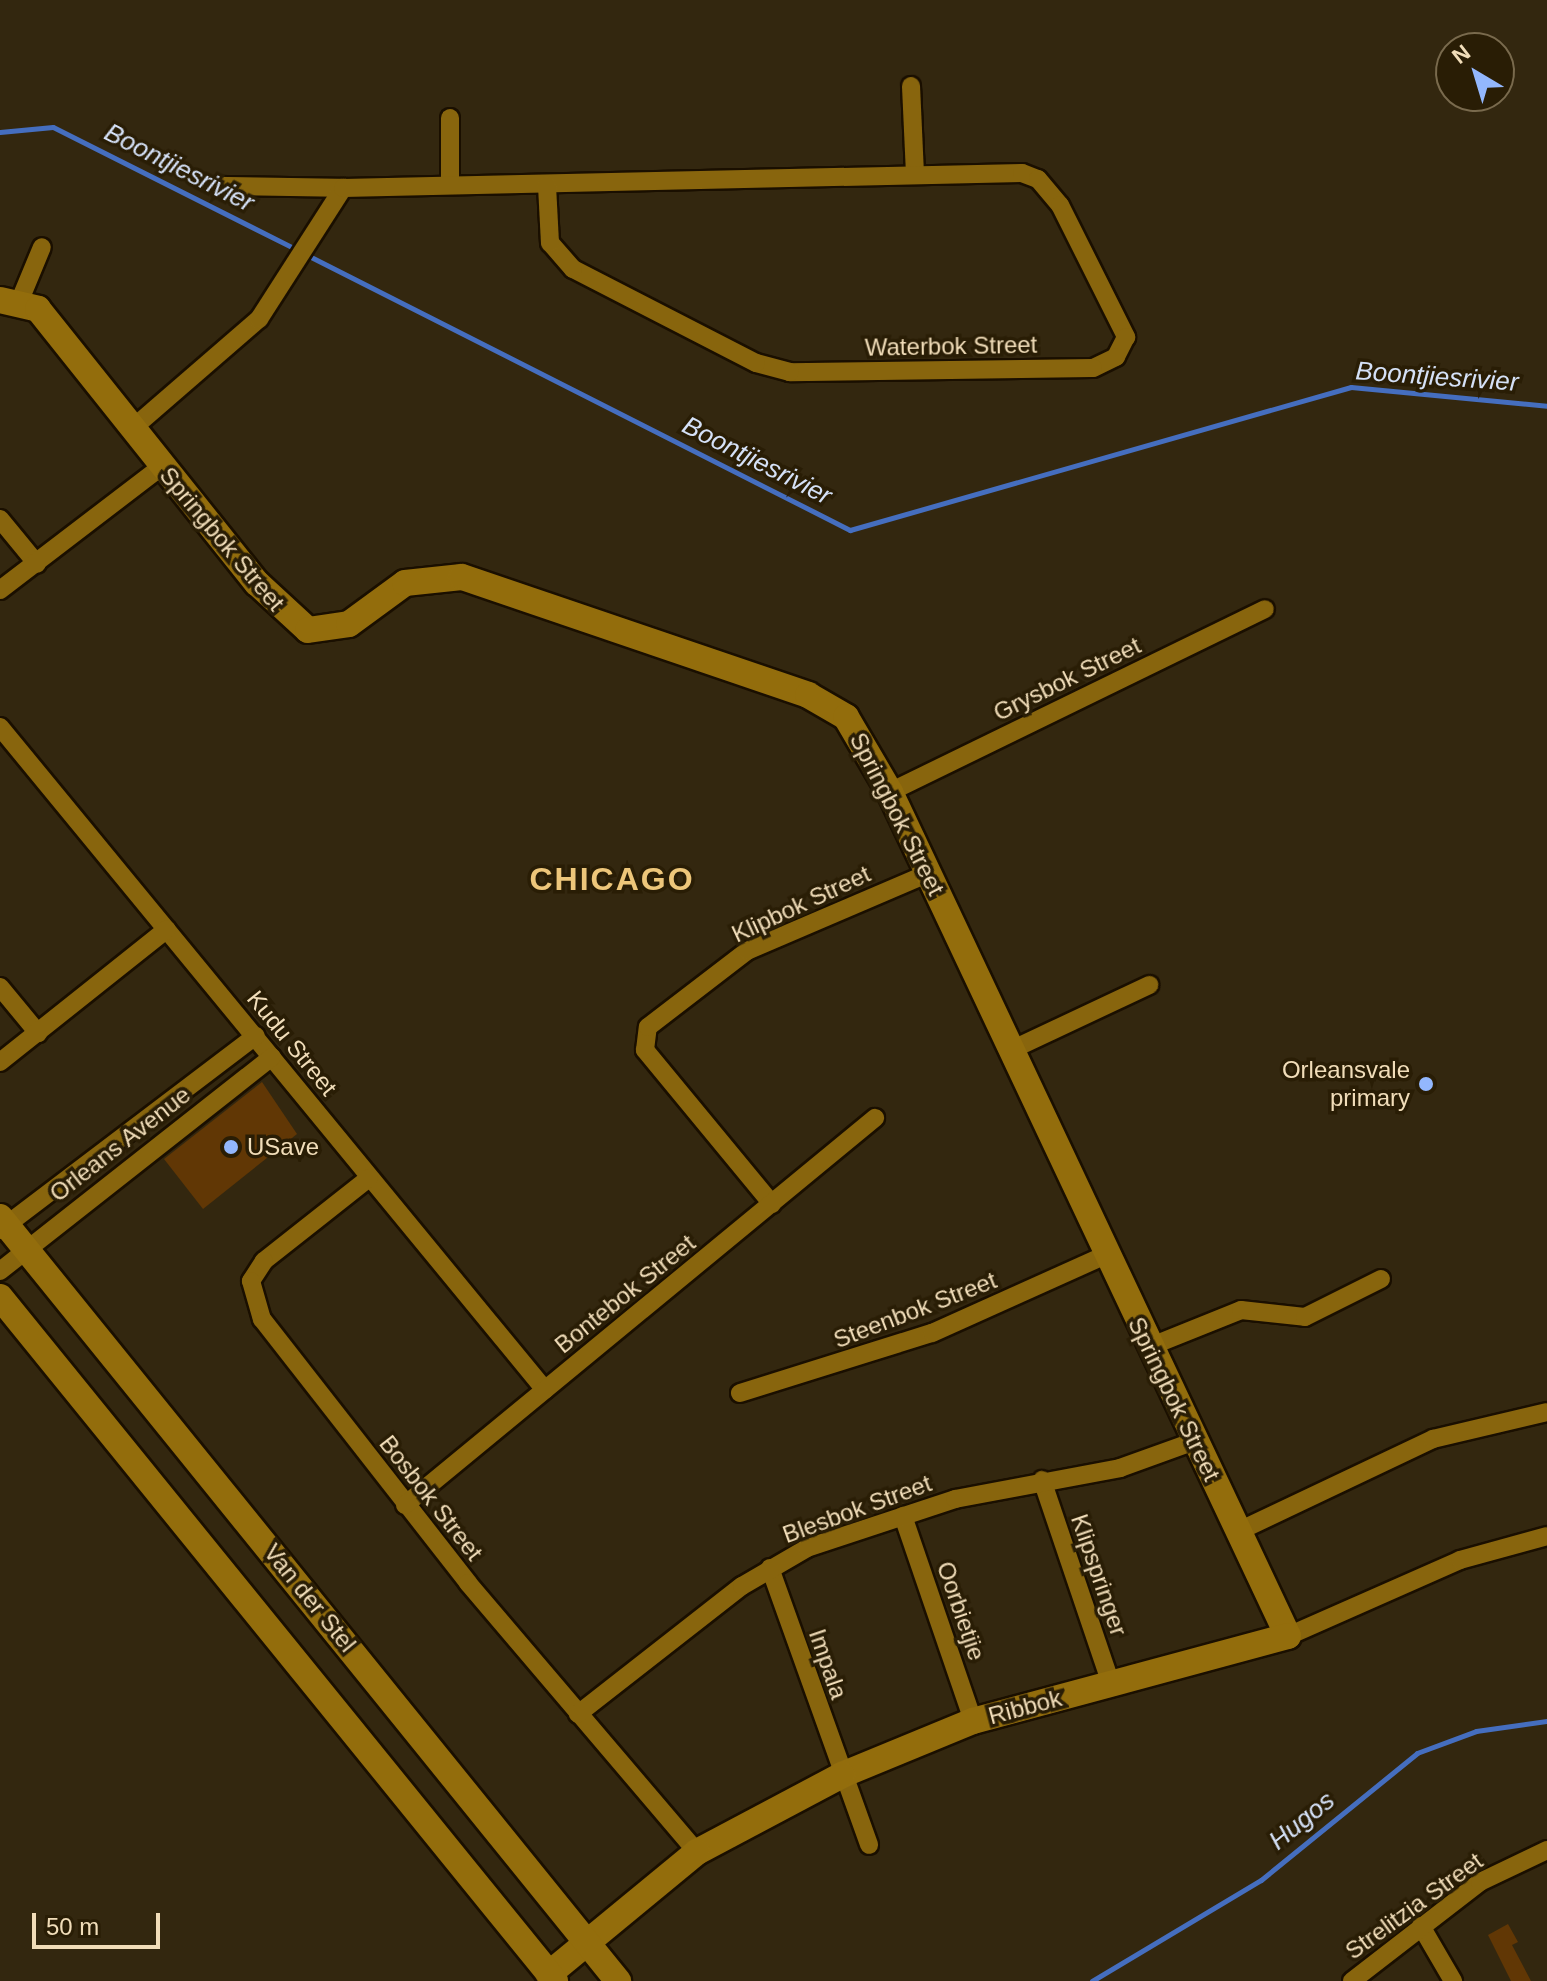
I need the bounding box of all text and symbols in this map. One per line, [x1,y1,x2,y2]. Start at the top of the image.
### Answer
north arrow [1435,32,1515,112]
text: N [1447,40,1475,69]
water label: Boontjiesrivier [99,117,259,219]
street label: Waterbok Street [865,330,1037,362]
water label: Boontjiesrivier [1354,356,1520,398]
water label: Boontjiesrivier [677,410,837,512]
street label: Springbok Street [154,461,290,617]
street label: Grysbok Street [989,631,1145,727]
street label: Springbok Street [844,728,950,900]
street label: Klipbok Street [727,859,875,949]
district label: CHICAGO [529,860,695,898]
street label: Kudu Street [241,985,343,1101]
place label: Orleansvale primary [1282,1056,1410,1112]
marker: Orleansvale primary [1417,1075,1435,1093]
street label: Orleans Avenue [43,1080,197,1208]
place label: USave [247,1133,319,1161]
marker: USave [222,1138,240,1156]
street label: Bontebok Street [549,1229,701,1359]
street label: Steenbok Street [829,1266,1001,1354]
street label: Springbok Street [1122,1312,1226,1486]
street label: Bosbok Street [373,1430,489,1566]
street label: Blesbok Street [779,1469,935,1549]
street label: Klipspringer [1065,1510,1133,1640]
street label: Van der Stel [258,1538,362,1658]
street label: Oorbietjie [931,1558,991,1664]
street label: Impala [803,1625,853,1703]
street label: Ribbok [985,1683,1065,1731]
water label: Hugos [1263,1785,1341,1857]
street label: Strelitzia Street [1340,1847,1488,1965]
scale bar [36,1897,164,1947]
text: 50 m [46,1913,99,1940]

